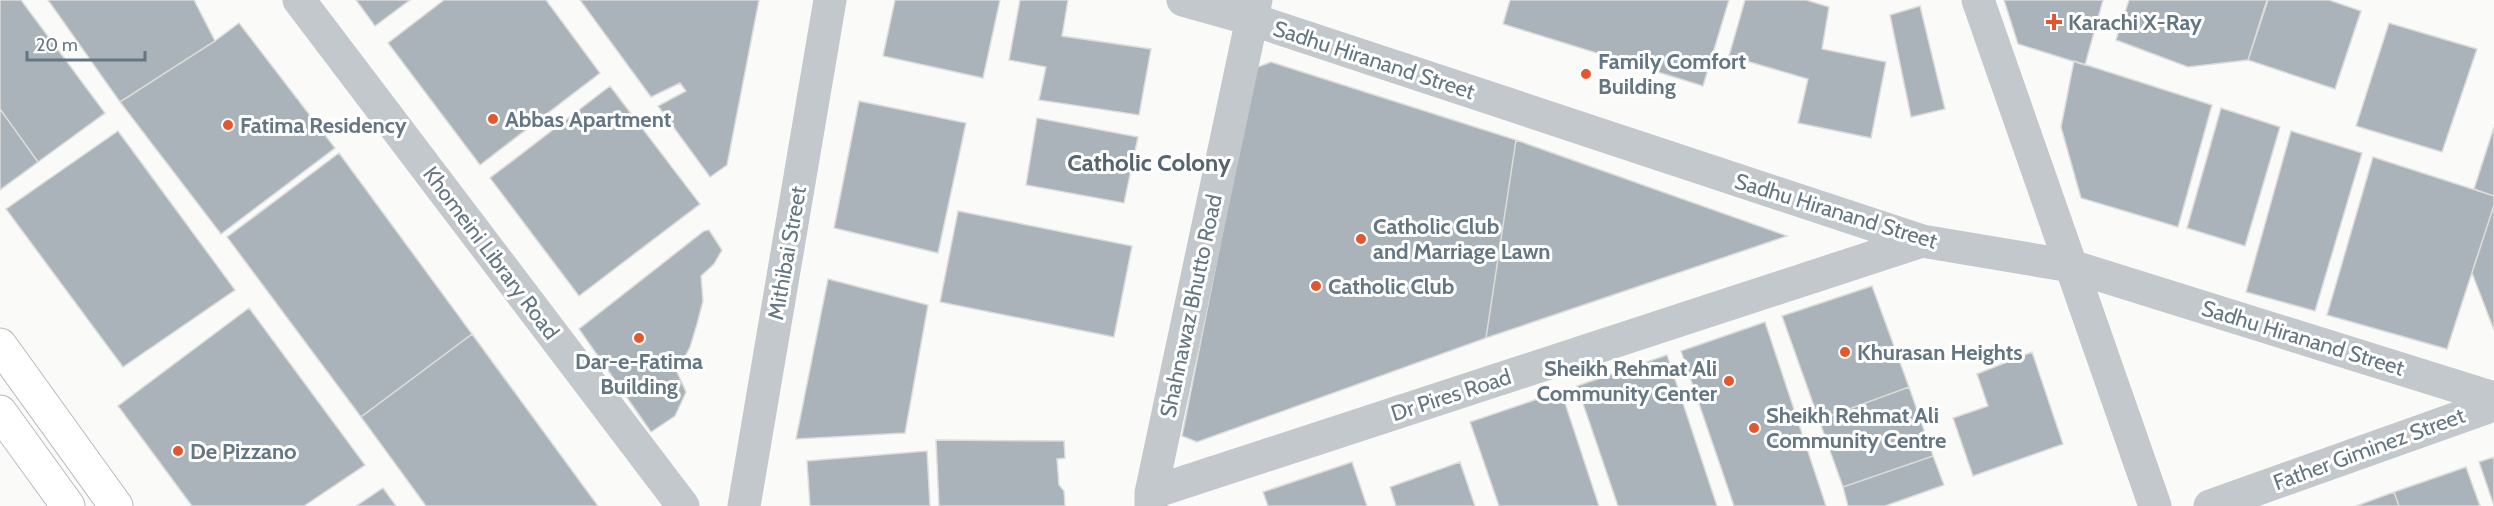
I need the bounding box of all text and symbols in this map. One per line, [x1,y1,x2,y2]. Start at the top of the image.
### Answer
place label: Karachi X-Ray [2068,9,2202,36]
marker: Karachi X-Ray [2045,13,2063,31]
street label: Sadhu Hiranand Street [1270,15,1479,106]
scale bar [27,24,146,62]
text: 20 m [36,34,78,56]
place label: Family Comfort Building [1598,48,1746,100]
marker: Family Comfort Building [1579,67,1593,81]
place label: Abbas Apartment [505,106,672,133]
place label: Fatima Residency [240,112,407,139]
marker: Abbas Apartment [486,112,500,126]
marker: Fatima Residency [221,118,235,132]
district label: Catholic Colony [1067,148,1231,177]
street label: Khomeini Library Road [417,161,565,345]
street label: Sadhu Hiranand Street [1732,167,1941,255]
street label: Mithibai Street [762,183,812,322]
street label: Shahnawaz Bhutto Road [1154,192,1228,420]
place label: Catholic Club and Marriage Lawn [1373,213,1551,265]
marker: Catholic Club and Marriage Lawn [1354,232,1368,246]
place label: Catholic Club [1328,273,1454,300]
marker: Catholic Club [1309,279,1323,293]
street label: Sadhu Hiranand Street [2199,294,2408,382]
marker: Dar-e-Fatima Building [632,331,646,345]
place label: Khurasan Heights [1857,339,2023,366]
marker: Khurasan Heights [1838,345,1852,359]
place label: Dar-e-Fatima Building [575,348,703,400]
place label: Sheikh Rehmat Ali Community Center [1537,355,1718,407]
street label: Dr Pires Road [1388,363,1514,427]
marker: Sheikh Rehmat Ali Community Center [1722,374,1736,388]
place label: Sheikh Rehmat Ali Community Centre [1766,402,1946,454]
street label: Father Giminez Street [2270,402,2469,496]
marker: Sheikh Rehmat Ali Community Centre [1747,421,1761,435]
place label: De Pizzano [190,438,297,465]
marker: De Pizzano [171,444,185,458]

